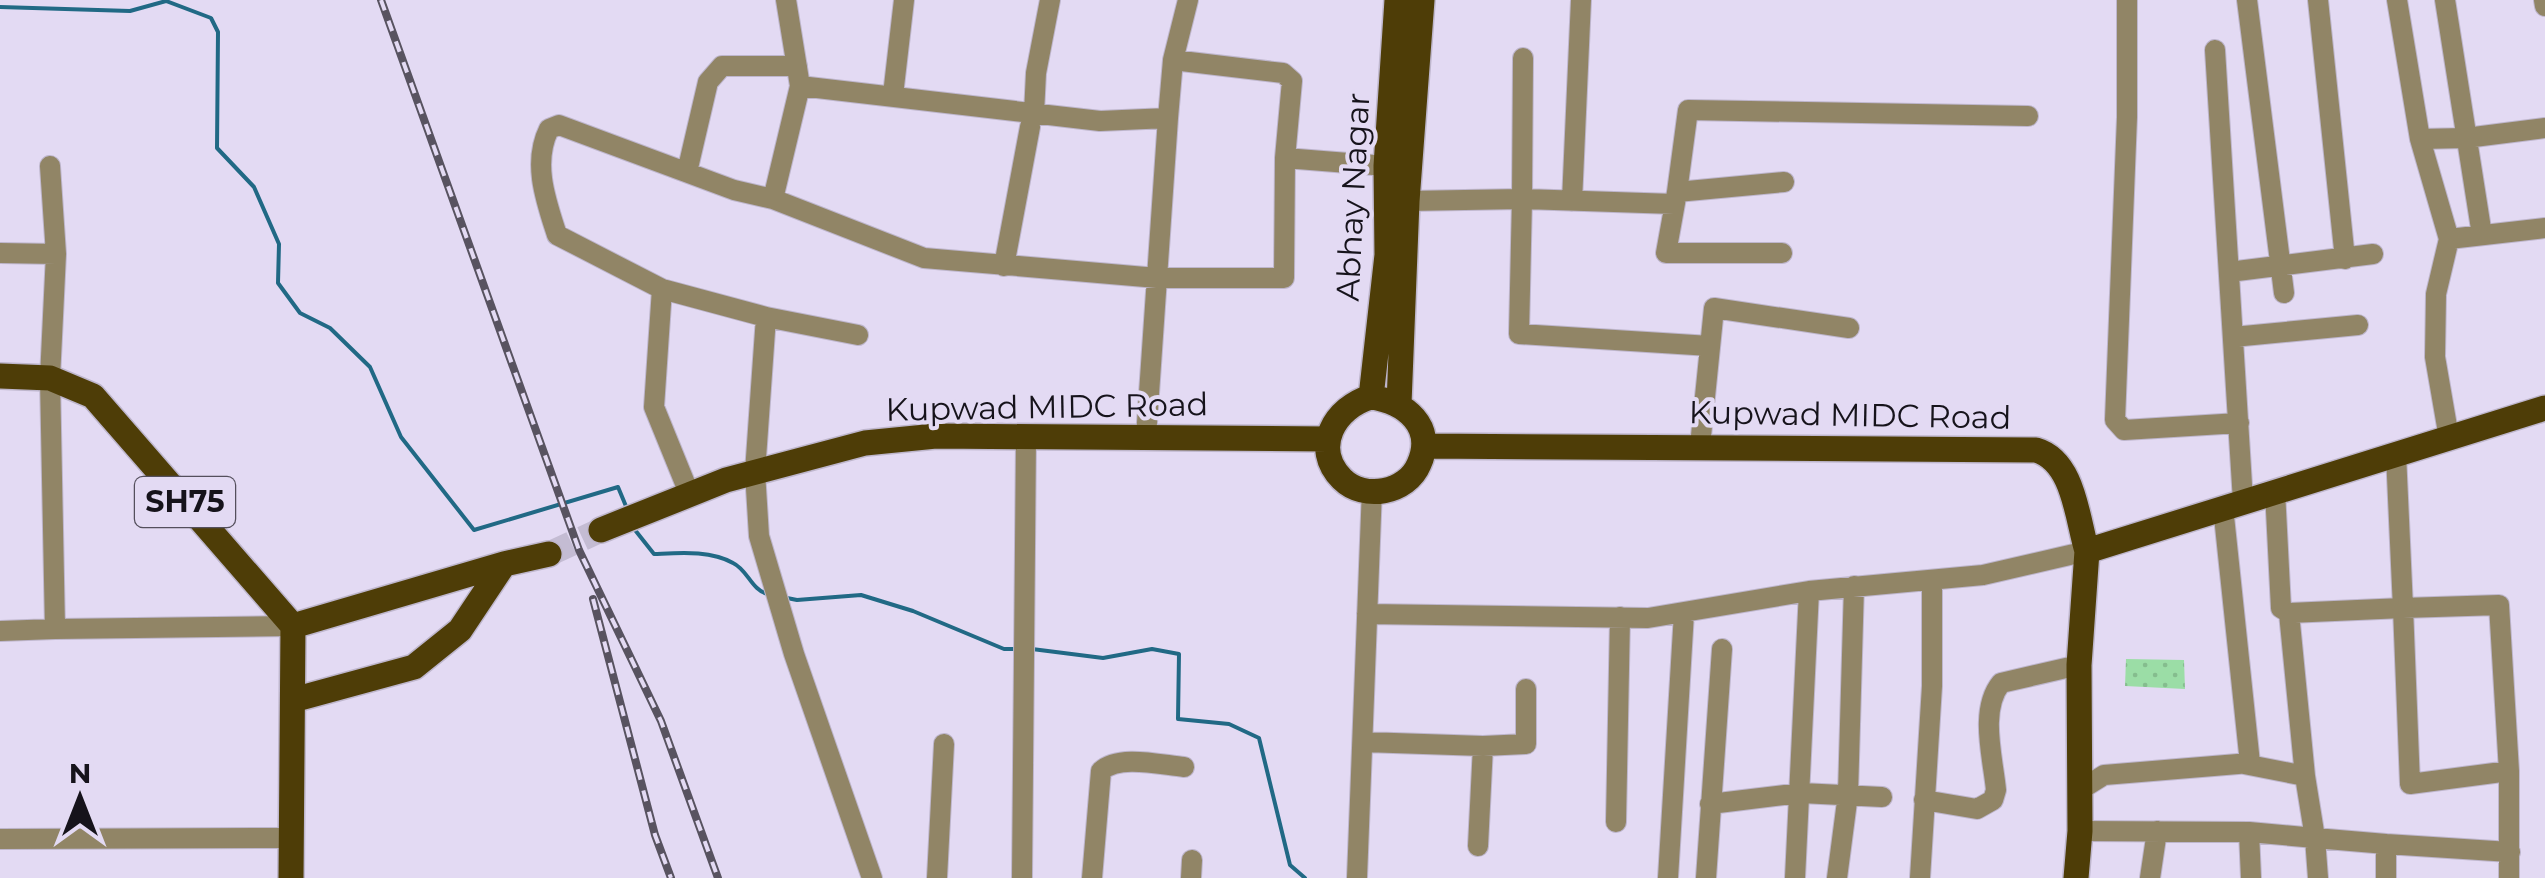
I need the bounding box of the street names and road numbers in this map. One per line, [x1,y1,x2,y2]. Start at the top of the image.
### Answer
street label: Abhay Nagar [1328,92,1377,302]
street label: Kupwad MIDC Road [885,384,1209,429]
street label: Kupwad MIDC Road [1688,392,2012,437]
road number: SH75 [135,477,235,527]

